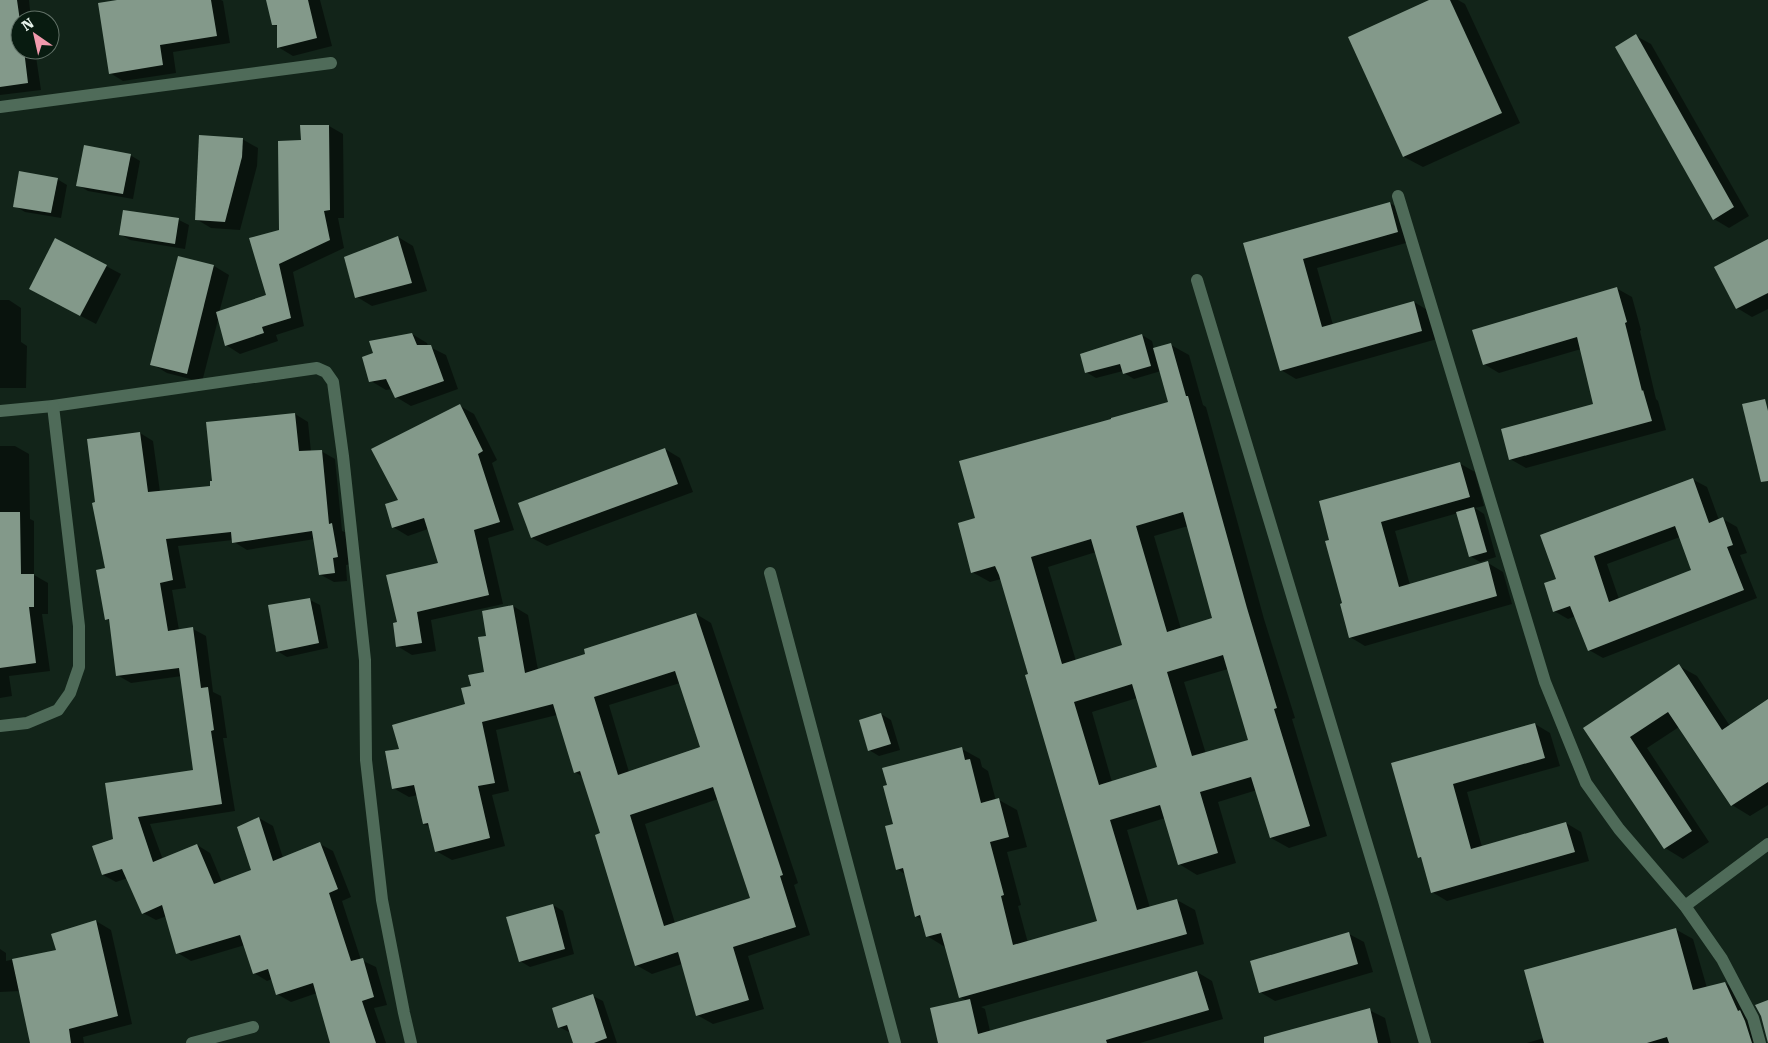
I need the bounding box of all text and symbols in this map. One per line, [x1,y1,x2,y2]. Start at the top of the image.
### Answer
north arrow [10,10,60,60]
text: N [19,14,37,34]

